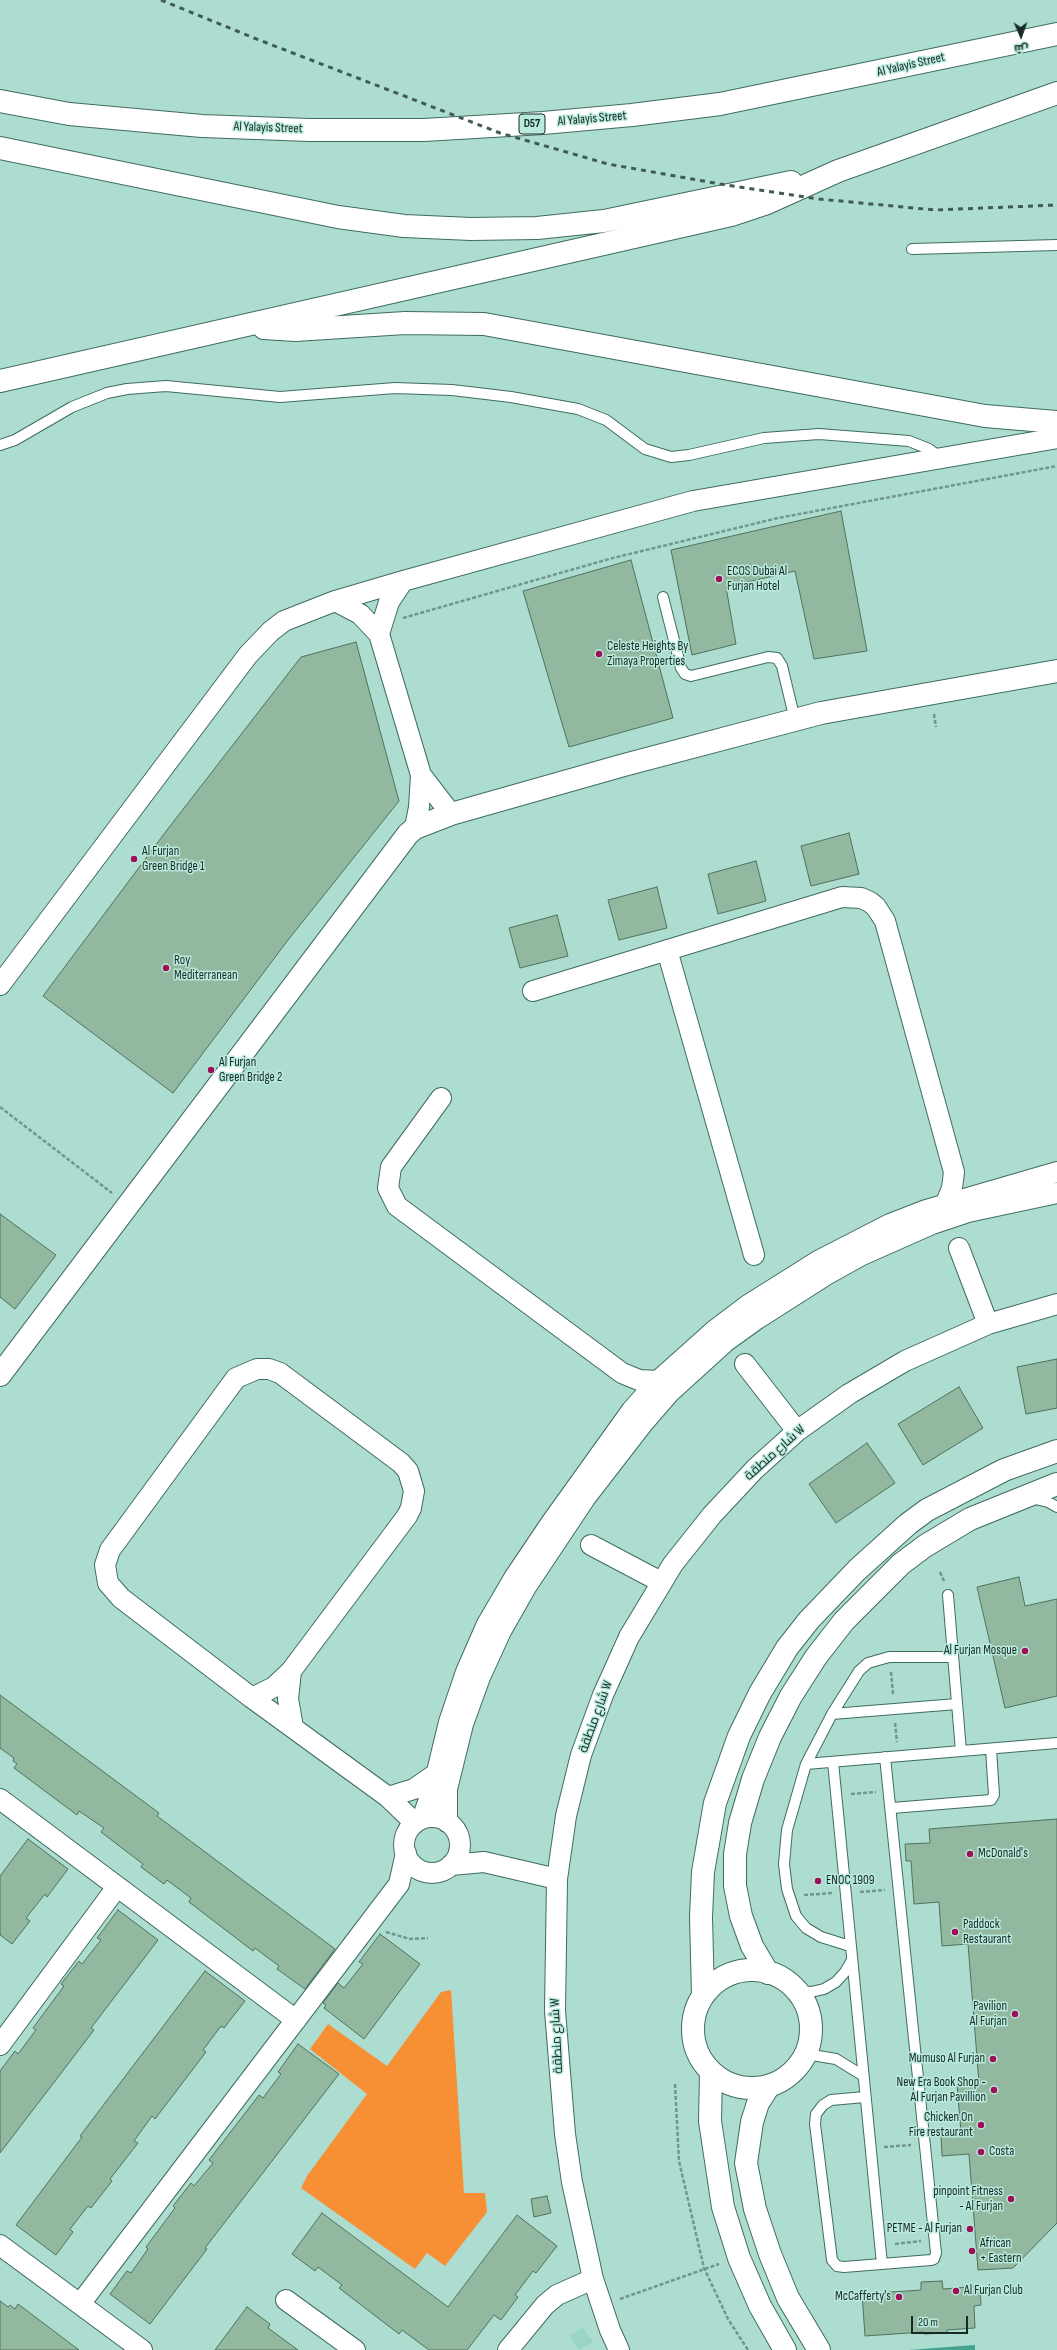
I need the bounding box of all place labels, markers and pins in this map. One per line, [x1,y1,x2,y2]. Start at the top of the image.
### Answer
place label: ECOS Dubai Al Furjan Hotel [727,564,787,595]
marker: ECOS Dubai Al Furjan Hotel [714,574,724,584]
place label: Celeste Heights By Zimaya Properties [607,639,688,670]
marker: Celeste Heights By Zimaya Properties [594,649,604,659]
place label: Al Furjan Green Bridge 1 [142,844,204,875]
marker: Al Furjan Green Bridge 1 [129,854,139,864]
place label: Roy Mediterranean [174,953,237,984]
marker: Roy Mediterranean [161,963,171,973]
place label: Al Furjan Green Bridge 2 [219,1055,282,1086]
marker: Al Furjan Green Bridge 2 [206,1065,216,1075]
place label: Al Furjan Mosque [944,1643,1017,1659]
marker: Al Furjan Mosque [1020,1646,1030,1656]
place label: McDonald's [978,1846,1028,1862]
marker: McDonald's [965,1849,975,1859]
place label: ENOC 1909 [826,1873,875,1889]
marker: ENOC 1909 [813,1876,823,1886]
place label: Paddock Restaurant [963,1917,1011,1948]
marker: Paddock Restaurant [950,1927,960,1937]
place label: Pavilion Al Furjan [970,1999,1007,2030]
marker: Pavilion Al Furjan [1010,2009,1020,2019]
place label: Mumuso Al Furjan [909,2051,985,2067]
marker: Mumuso Al Furjan [988,2054,998,2064]
place label: New Era Book Shop - Al Furjan Pavillion [897,2075,986,2106]
marker: New Era Book Shop - Al Furjan Pavillion [989,2085,999,2095]
place label: Chicken On Fire restaurant [909,2110,973,2141]
marker: Chicken On Fire restaurant [976,2120,986,2130]
place label: Costa [989,2144,1014,2160]
marker: Costa [976,2147,986,2157]
place label: pinpoint Fitness - Al Furjan [933,2184,1003,2215]
marker: pinpoint Fitness - Al Furjan [1006,2194,1016,2204]
place label: PETME - Al Furjan [887,2221,962,2237]
marker: PETME - Al Furjan [965,2224,975,2234]
place label: African + Eastern [980,2236,1022,2267]
marker: African + Eastern [967,2246,977,2256]
place label: Al Furjan Club [964,2283,1023,2299]
marker: Al Furjan Club [951,2286,961,2296]
place label: McCafferty's [835,2289,891,2305]
marker: McCafferty's [894,2292,904,2302]

